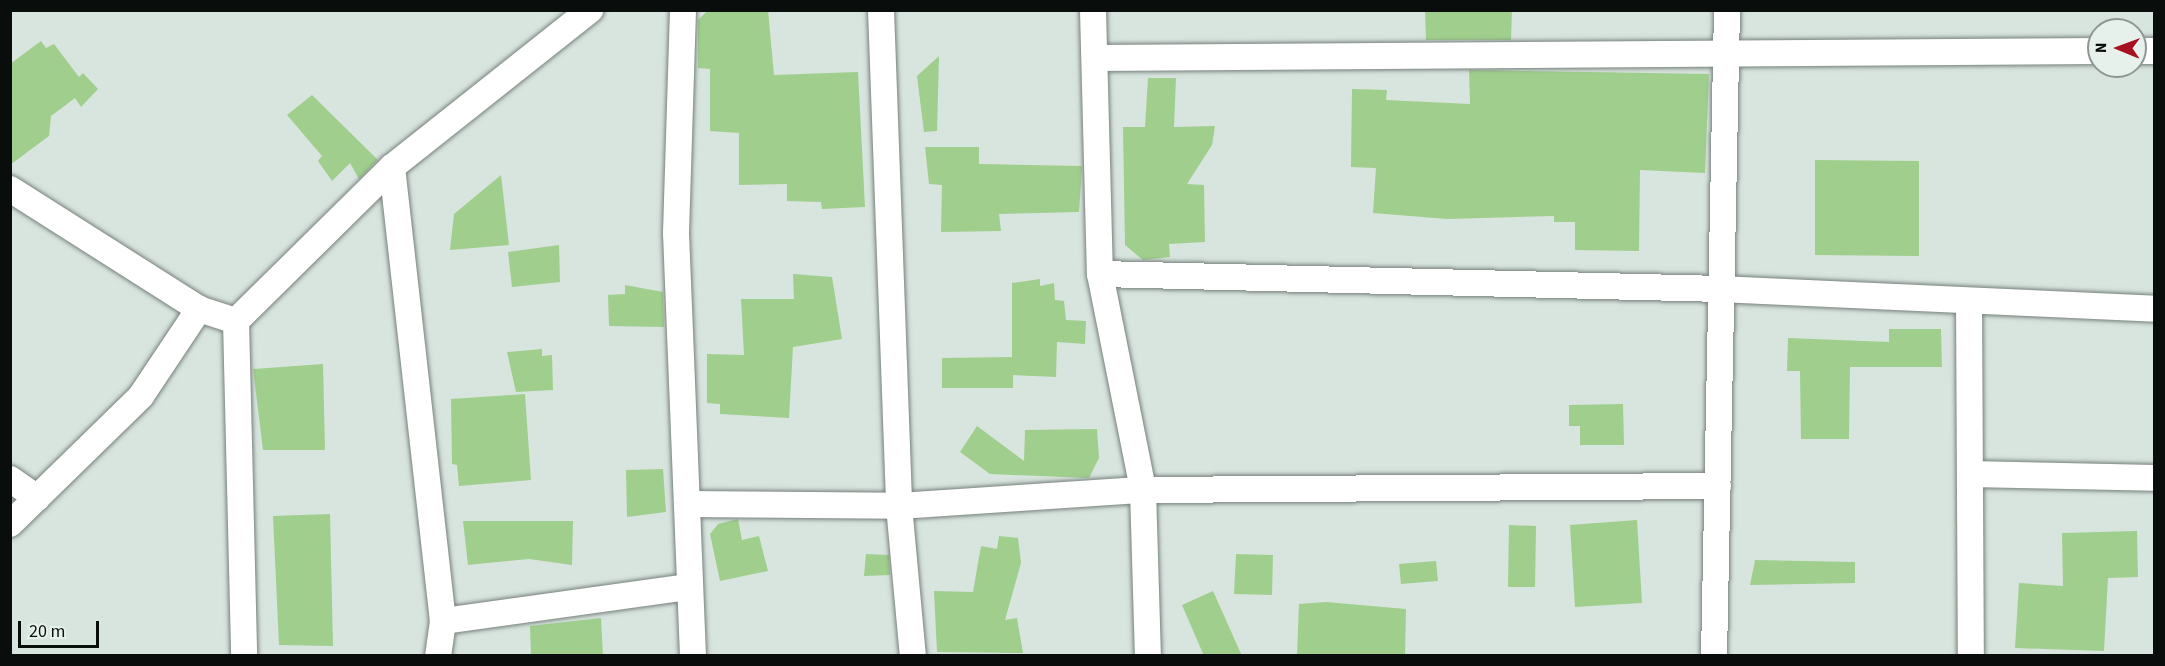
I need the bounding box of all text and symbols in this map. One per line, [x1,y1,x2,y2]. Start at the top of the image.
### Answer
north arrow [2087,18,2147,78]
text: N [2090,42,2112,53]
scale bar [21,609,102,647]
text: 20 m [29,619,65,644]

